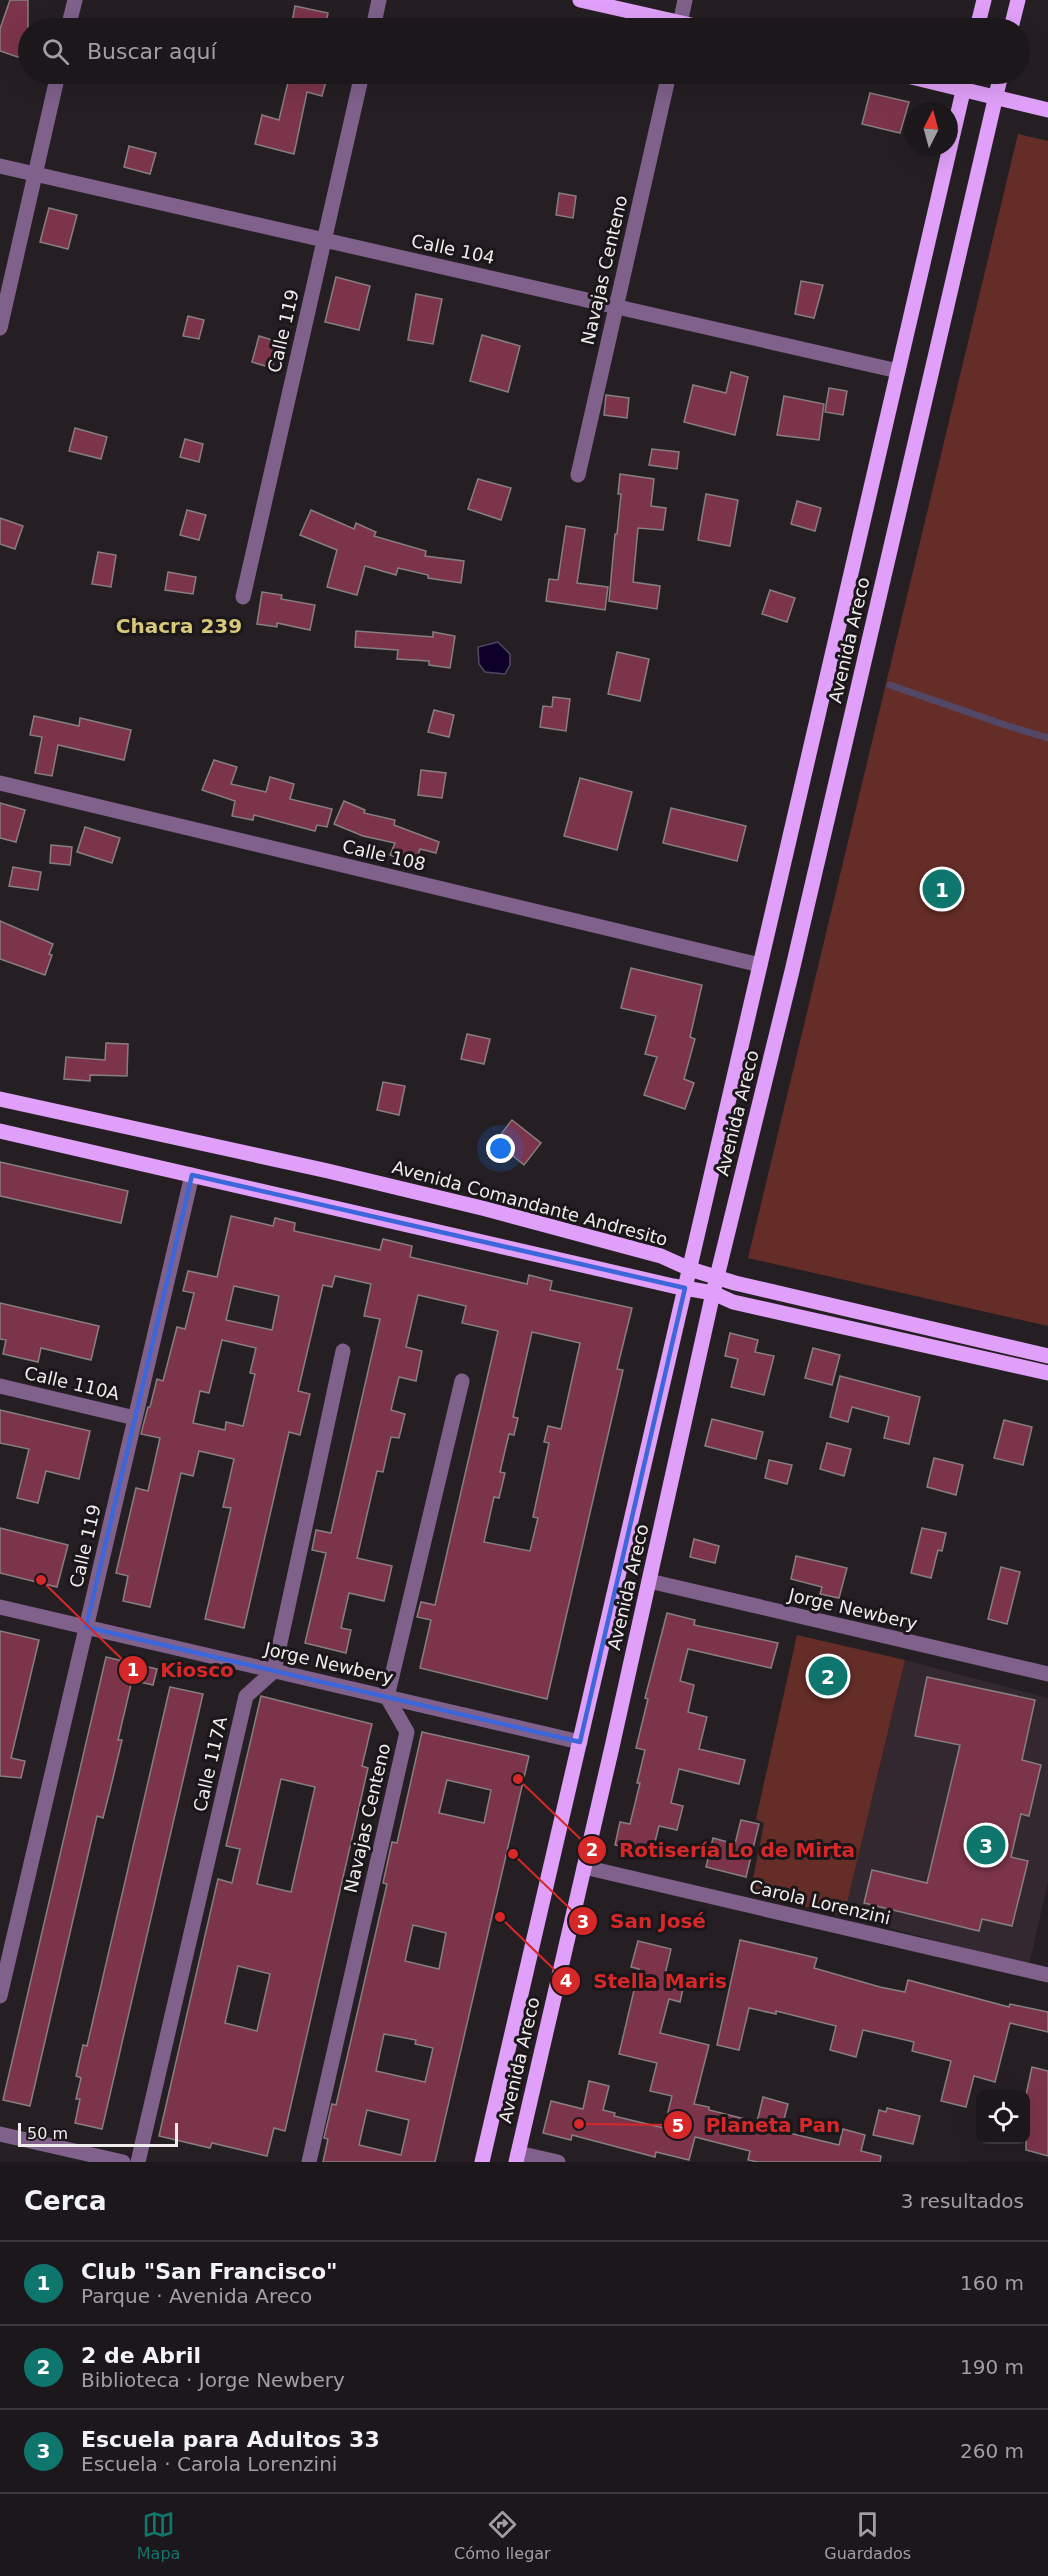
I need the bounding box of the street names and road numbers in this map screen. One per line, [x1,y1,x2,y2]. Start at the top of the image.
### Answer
street label: Navajas Centeno [577,193,631,347]
street label: Calle 104 [409,230,497,268]
street label: Calle 119 [263,287,303,375]
street label: Avenida Areco [824,575,874,705]
street label: Calle 108 [340,835,428,875]
street label: Avenida Areco [711,1048,763,1178]
street label: Avenida Comandante Andresito [390,1156,670,1250]
street label: Calle 110A [22,1362,122,1404]
street label: Calle 119 [65,1502,105,1590]
street label: Avenida Areco [603,1522,653,1652]
street label: Jorge Newbery [786,1584,920,1634]
street label: Jorge Newbery [262,1638,396,1688]
street label: Calle 117A [189,1714,231,1814]
street label: Navajas Centeno [340,1741,394,1895]
street label: Carola Lorenzini [747,1876,893,1928]
street label: Avenida Areco [494,1995,544,2125]

